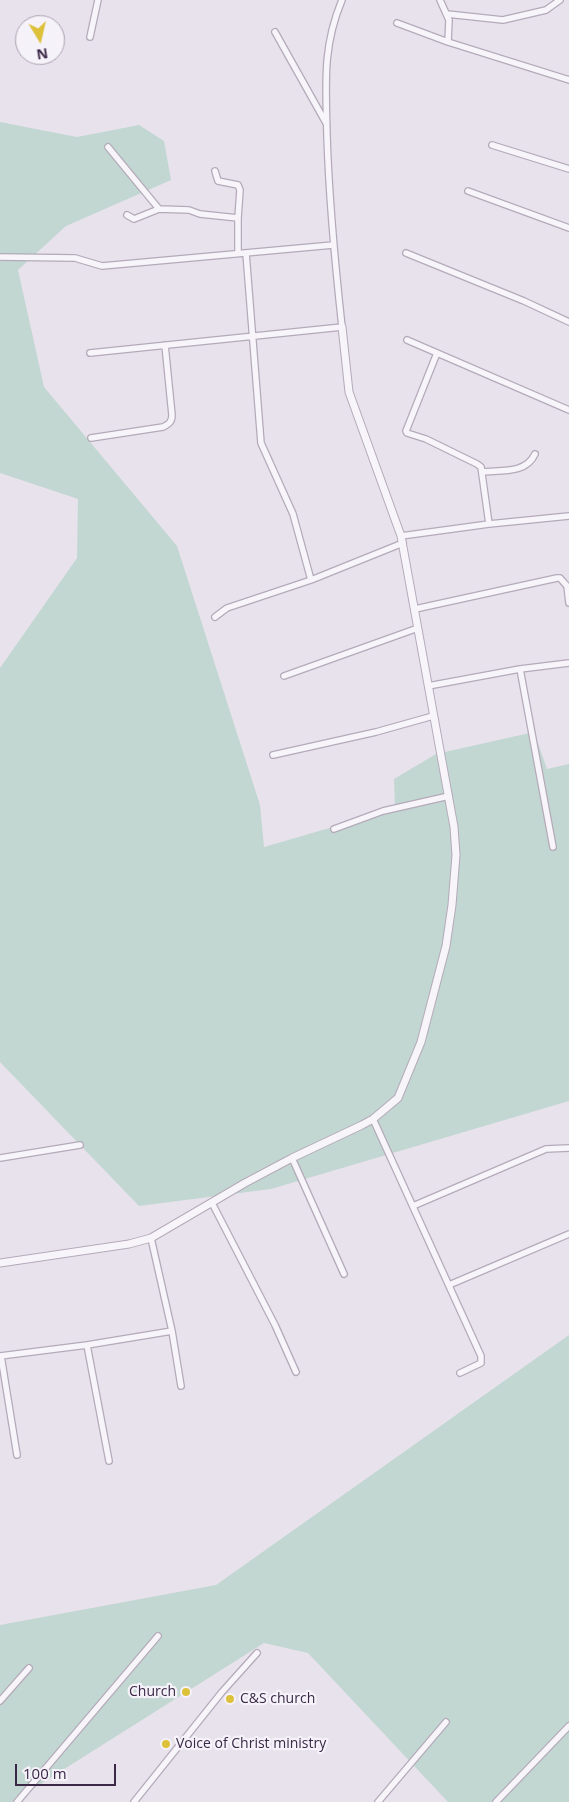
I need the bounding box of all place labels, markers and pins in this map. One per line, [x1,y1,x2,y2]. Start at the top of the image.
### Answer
place label: Church [129,1684,176,1700]
marker: Church [180,1686,192,1698]
place label: C&S church [240,1691,315,1707]
marker: C&S church [224,1693,236,1705]
place label: Voice of Christ ministry [176,1736,326,1752]
marker: Voice of Christ ministry [160,1738,172,1750]

